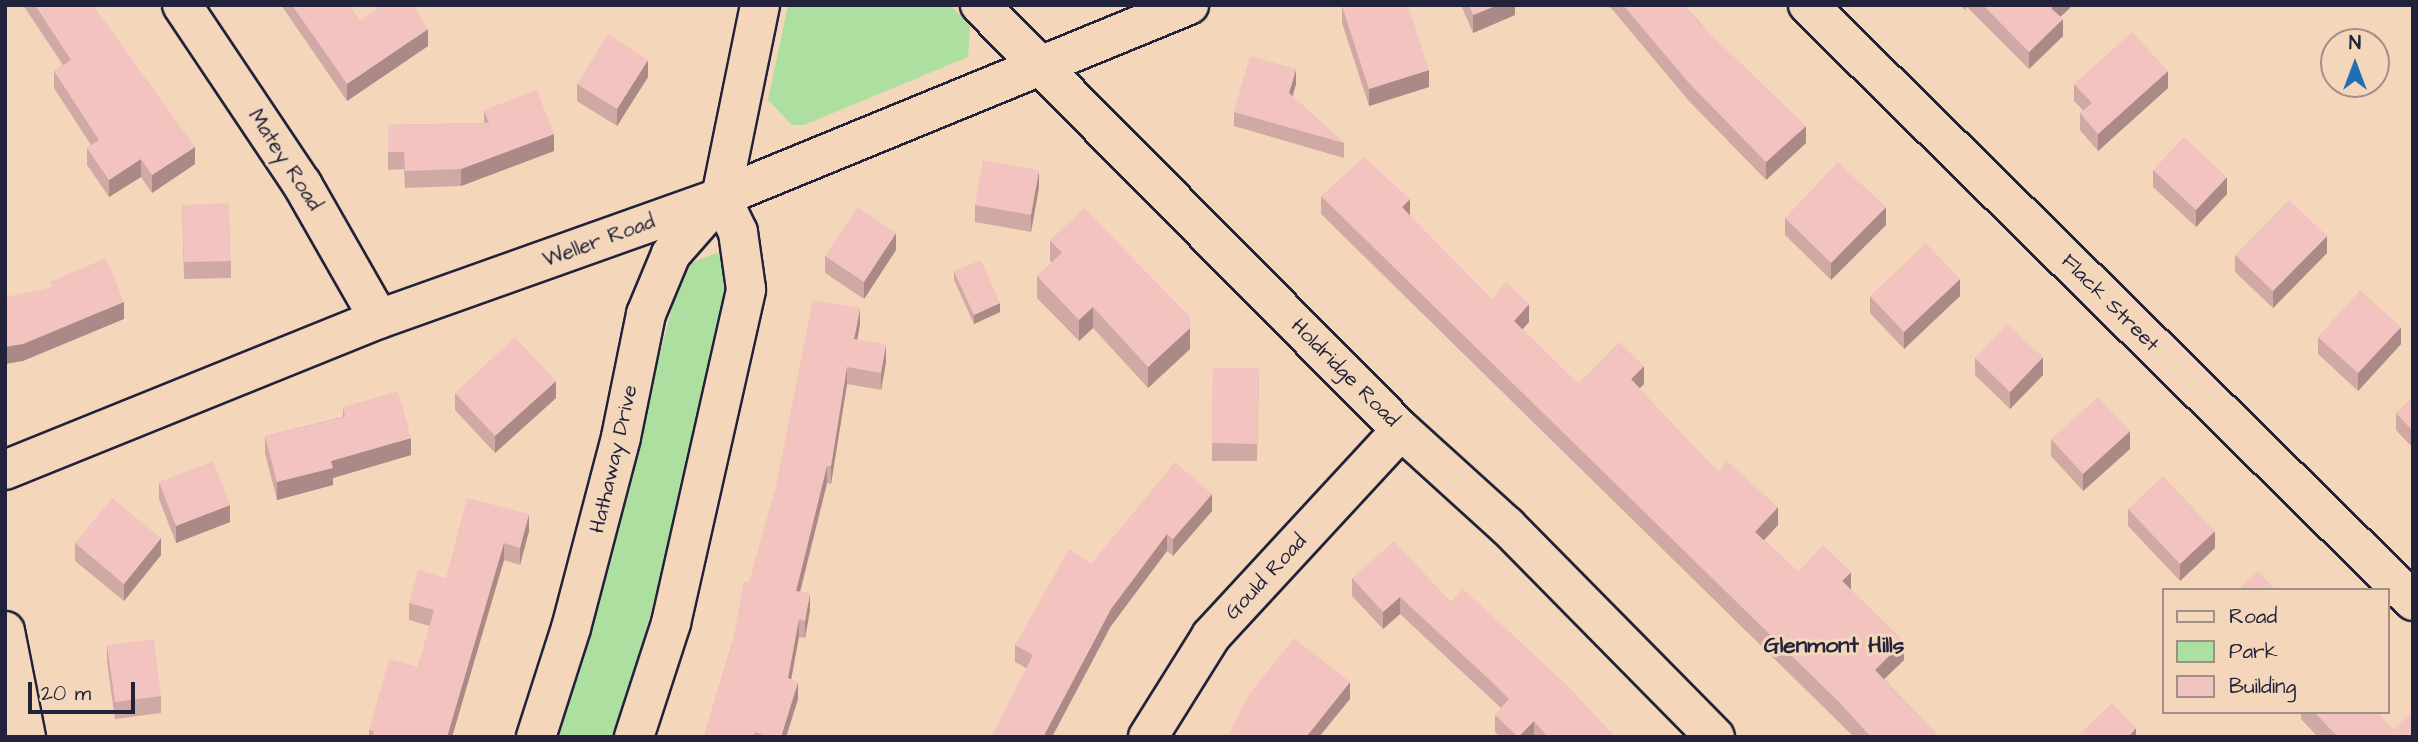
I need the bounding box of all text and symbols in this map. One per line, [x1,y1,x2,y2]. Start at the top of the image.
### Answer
north arrow [2320,28,2390,98]
text: N [2349,30,2361,57]
street label: Matey Road [243,104,327,216]
street label: Weller Road [540,209,658,273]
street label: Flack Street [2056,249,2164,357]
street label: Holdridge Road [1286,314,1404,432]
street label: Hathaway Drive [585,383,643,535]
street label: Gould Road [1220,529,1312,625]
legend [2162,588,2390,714]
text: Road [2229,602,2277,631]
district label: Glenmont Hills [1764,631,1904,659]
text: Park [2229,637,2278,666]
scale bar [32,668,138,712]
text: Building [2229,672,2296,701]
text: 20 m [41,679,91,708]

